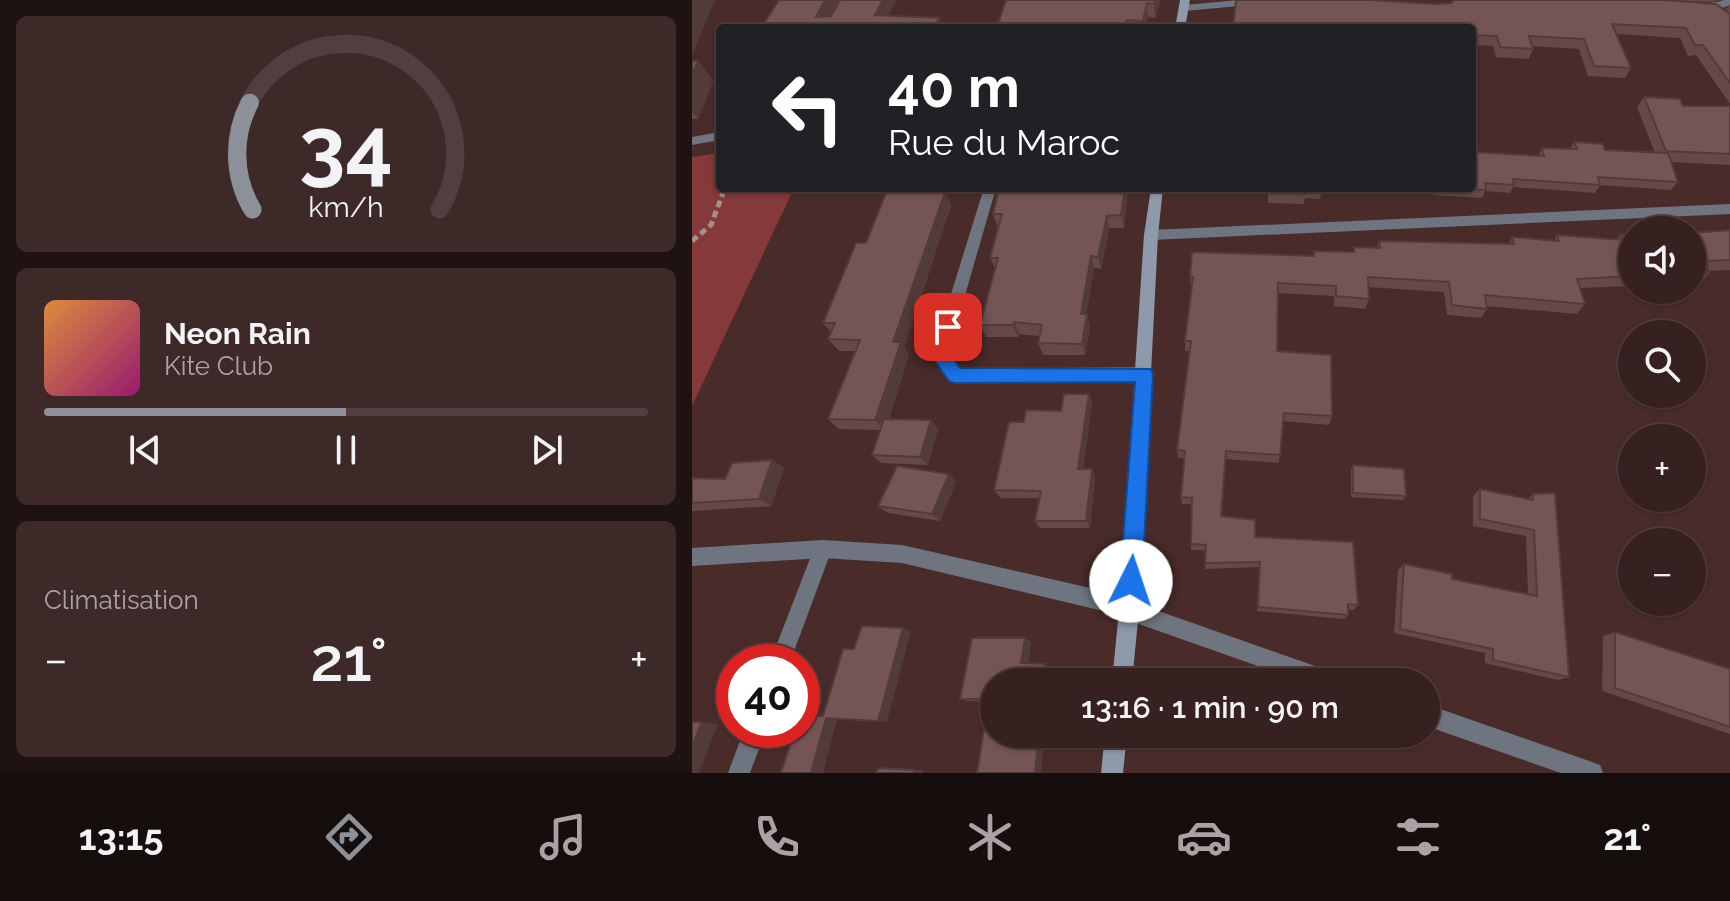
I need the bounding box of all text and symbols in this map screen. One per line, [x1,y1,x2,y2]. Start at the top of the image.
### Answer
text: 40 m [888,54,1020,120]
icon: left [756,56,860,160]
text: 34 [299,98,393,195]
text: Rue du Maroc [888,121,1120,163]
text: km/h [308,190,384,224]
map controls [1618,216,1706,616]
button: sound [1618,216,1706,304]
pin [914,293,982,361]
icon: arrive [926,305,970,349]
text: Neon Rain [164,316,311,351]
button: search [1618,320,1706,408]
text: Kite Club [164,351,273,381]
button: + [1618,424,1706,512]
icon: previous [123,428,167,472]
icon: pause [324,428,368,472]
icon: next [525,428,569,472]
button: − [1618,528,1706,616]
position arrow [1089,539,1173,623]
text: Climatisation [44,585,199,615]
text: 21° [310,625,387,695]
text: − [44,634,68,685]
text: + [630,634,648,685]
speed limit sign: 40 [716,644,820,748]
text: 13:16 · 1 min · 90 m [1081,690,1339,725]
icon: directions [321,809,377,865]
icon: music [535,809,591,865]
icon: phone [749,809,805,865]
icon: climate [962,809,1018,865]
icon: car [1176,809,1232,865]
icon: filters [1390,809,1446,865]
text: 13:15 [79,816,163,858]
text: 21° [1604,816,1651,858]

